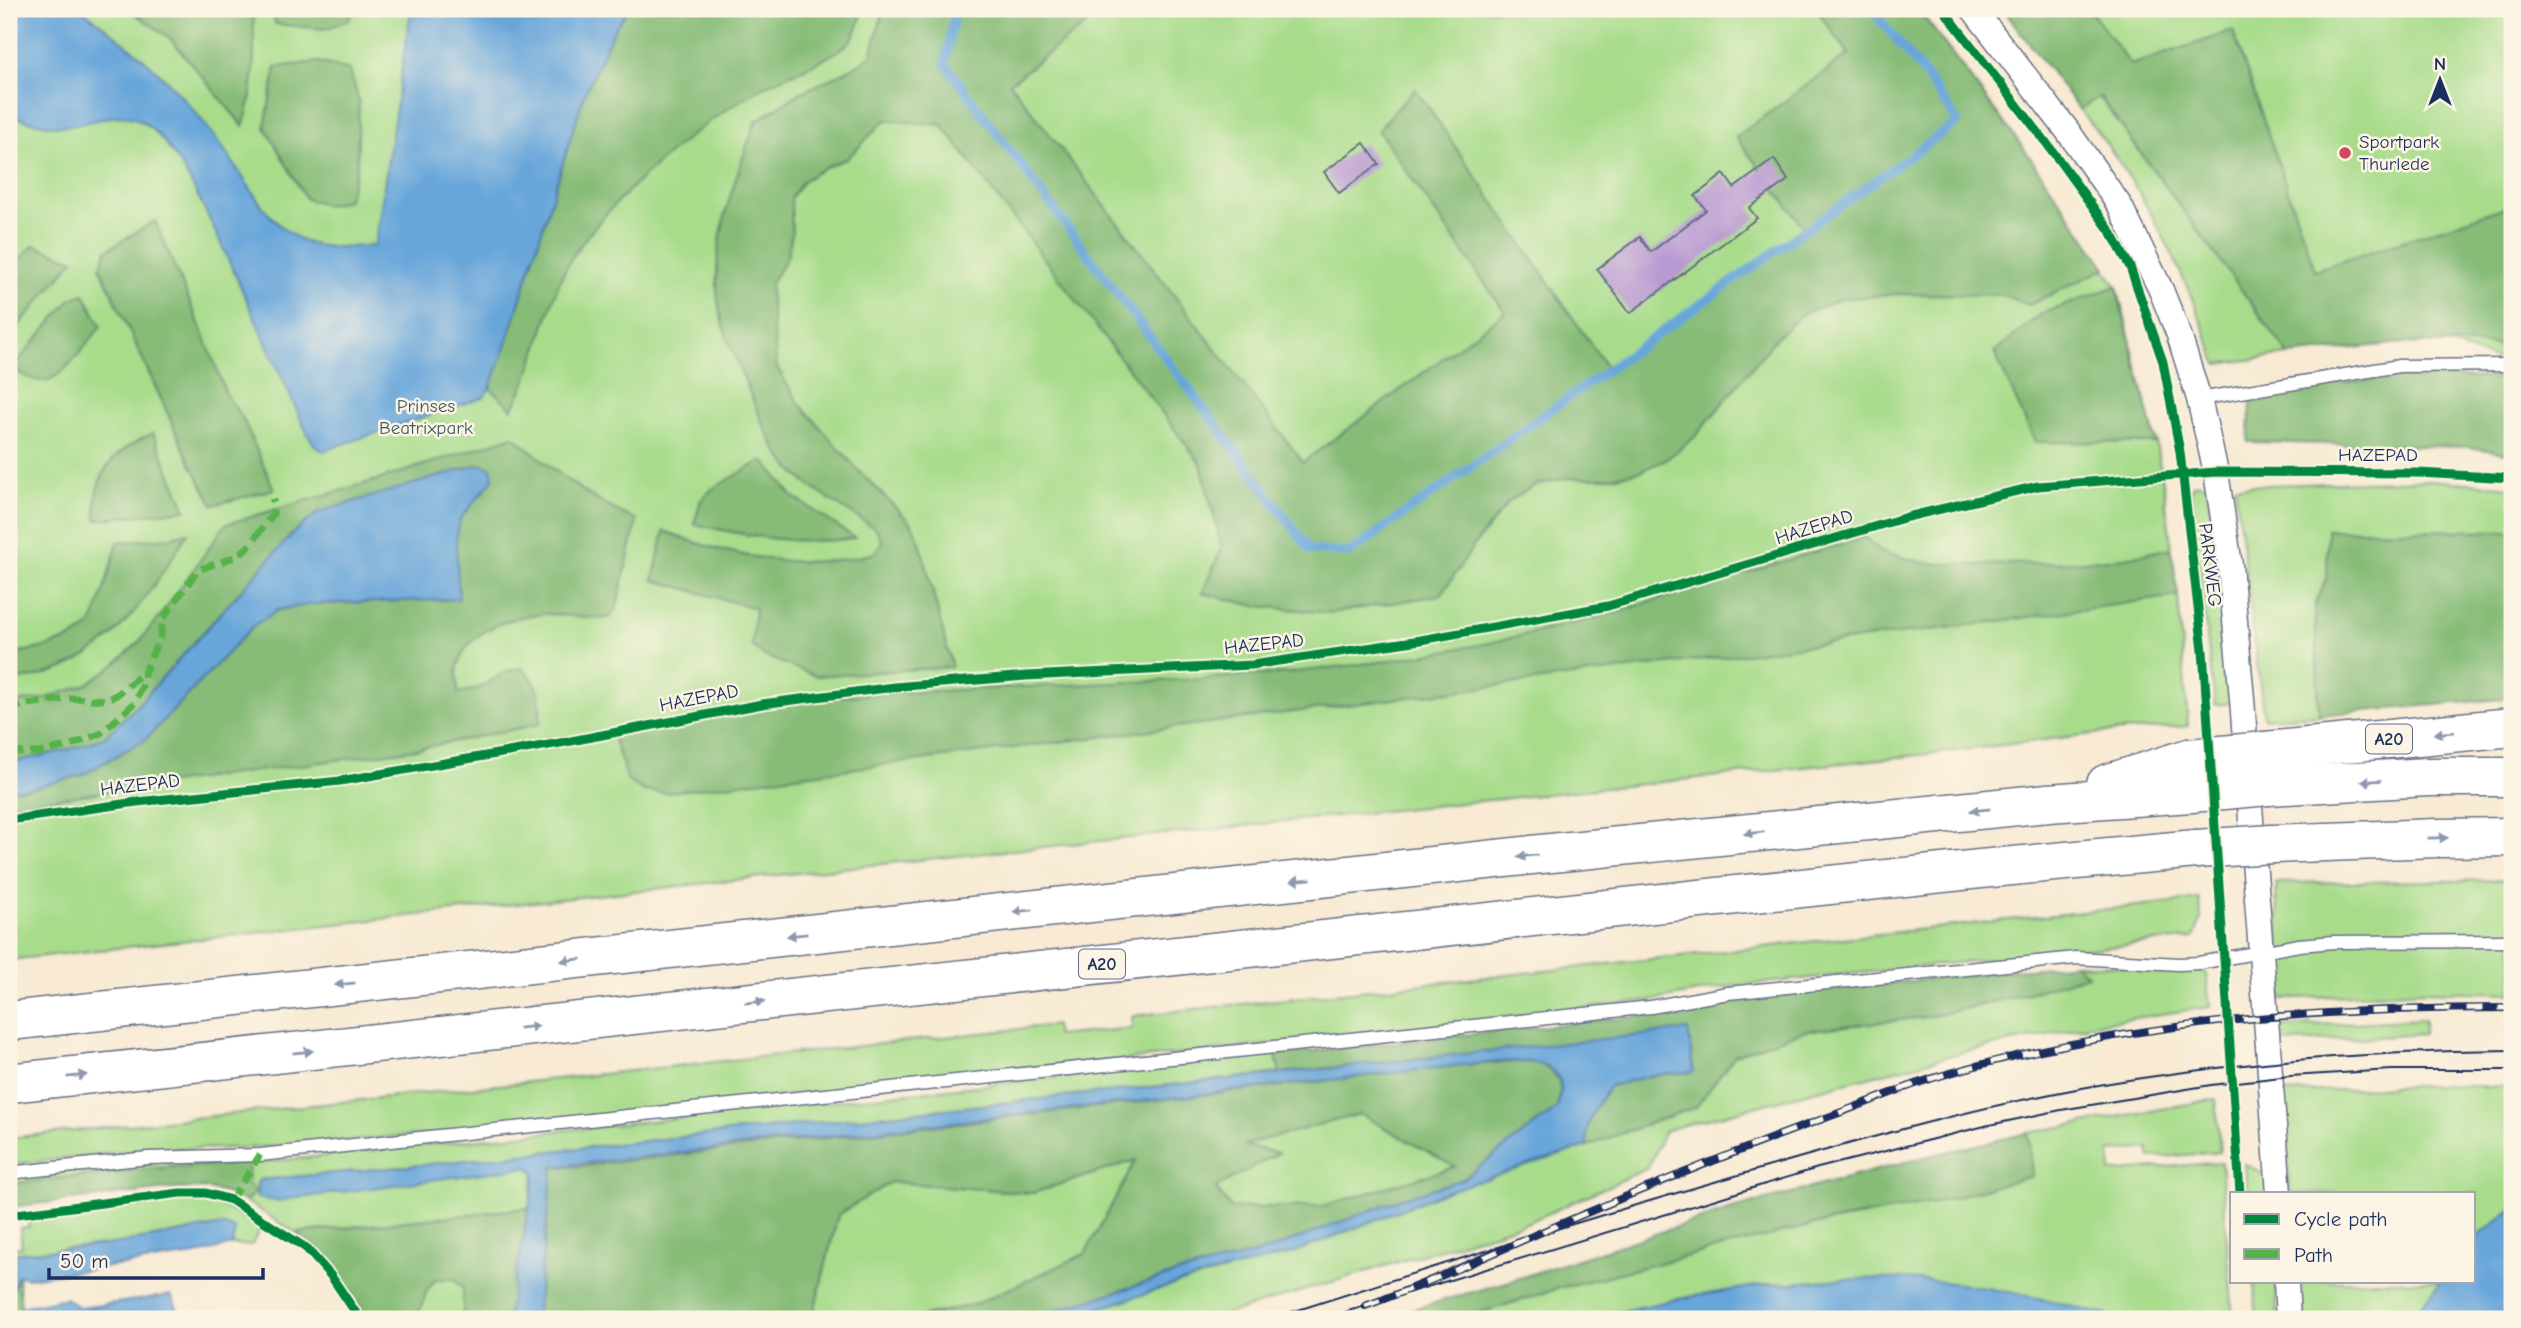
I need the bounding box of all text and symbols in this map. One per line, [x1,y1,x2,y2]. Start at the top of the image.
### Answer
north arrow [2406,46,2476,116]
text: N [2434,53,2446,75]
place label: Sportpark Thurlede [2359,131,2440,175]
marker: Sportpark Thurlede [2337,145,2353,161]
park label: Prinses Beatrixpark [379,395,474,439]
street label: HAZEPAD [2338,444,2418,466]
street label: HAZEPAD [1772,505,1856,549]
street label: PARKWEG [2194,522,2226,608]
street label: HAZEPAD [1223,629,1305,659]
street label: HAZEPAD [658,680,740,716]
road number: A20 [2366,724,2412,754]
one-way arrow [2433,728,2455,739]
street label: HAZEPAD [99,769,181,801]
one-way arrow [2359,775,2381,786]
one-way arrow [1969,805,1991,816]
one-way arrow [1742,827,1764,838]
one-way arrow [2427,832,2449,843]
one-way arrow [1516,850,1538,861]
one-way arrow [1290,875,1312,886]
one-way arrow [1012,905,1034,916]
one-way arrow [786,930,808,941]
road number: A20 [1079,950,1125,979]
one-way arrow [560,955,582,966]
one-way arrow [334,979,356,990]
one-way arrow [744,996,766,1007]
one-way arrow [518,1021,540,1032]
one-way arrow [292,1046,314,1057]
one-way arrow [66,1070,88,1081]
legend [2230,1192,2476,1282]
text: Cycle path [2294,1207,2387,1231]
scale bar [49,1237,262,1281]
text: Path [2294,1243,2333,1267]
text: 50 m [60,1249,109,1273]

